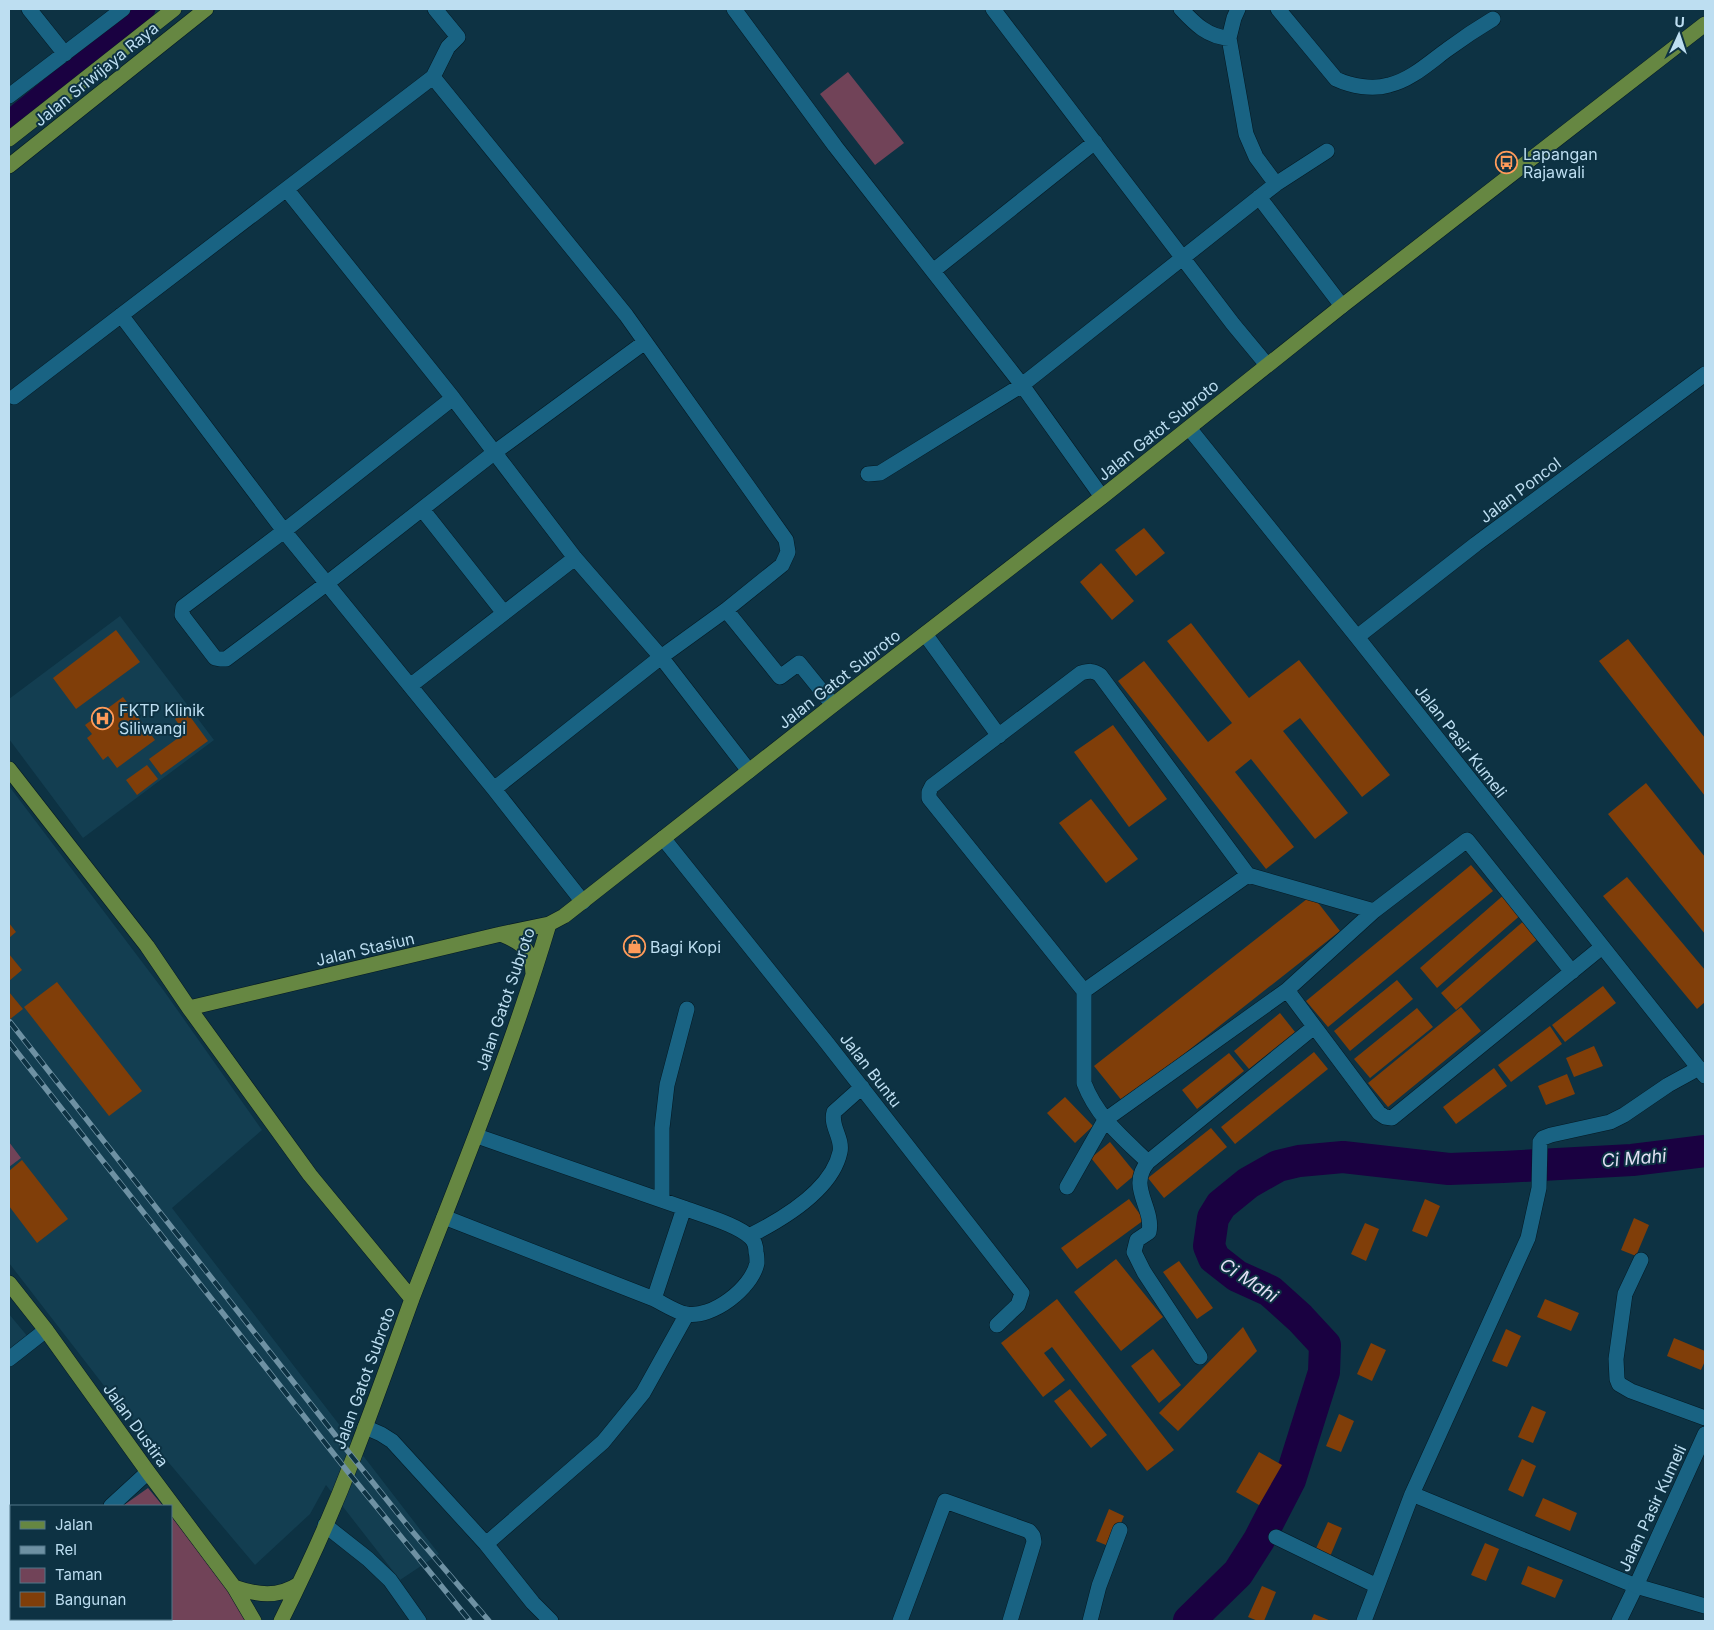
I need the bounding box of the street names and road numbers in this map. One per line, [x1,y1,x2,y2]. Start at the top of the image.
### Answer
street label: Jalan Sriwijaya Raya [30,18,162,130]
street label: Jalan Gatot Subroto [1093,375,1223,485]
street label: Jalan Poncol [1475,453,1565,527]
street label: Jalan Gatot Subroto [774,625,904,733]
street label: Jalan Pasir Kumeli [1411,681,1511,801]
street label: Jalan Gatot Subroto [471,925,539,1073]
street label: Jalan Stasiun [314,928,416,970]
street label: Jalan Buntu [836,1029,906,1111]
street label: Jalan Gatot Subroto [329,1304,399,1452]
street label: Jalan Dustira [99,1379,173,1471]
street label: Jalan Pasir Kumeli [1614,1441,1690,1575]

